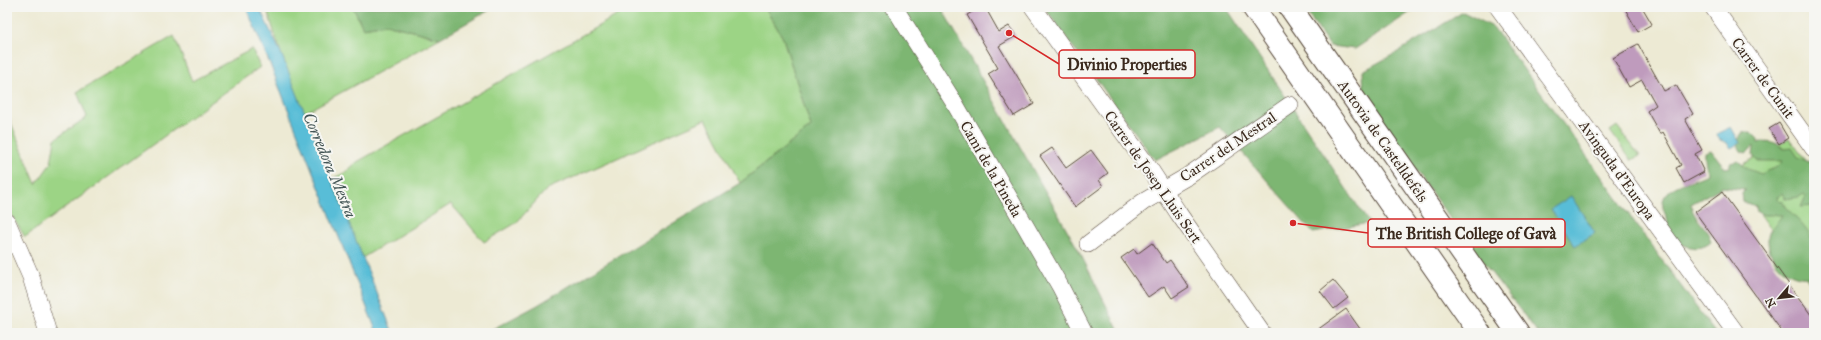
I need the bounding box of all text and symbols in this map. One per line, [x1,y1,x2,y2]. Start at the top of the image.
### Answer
street label: Carrer de Cunit [1728,34,1799,122]
callout: Divinio Properties [1059,50,1195,78]
text: Divinio Properties [1067,55,1187,75]
street label: Autovia de Castelldefels [1334,76,1432,206]
street label: Carrer de Josep Lluis Sert [1100,107,1206,248]
street label: Carrer del Mestral [1176,108,1280,186]
water label: Corredora Mestra [299,110,361,221]
street label: Avinguda d'Europa [1574,116,1659,224]
street label: Camí de la Pineda [956,118,1026,221]
callout: The British College of Gavà [1368,219,1565,247]
text: The British College of Gavà [1375,224,1558,244]
north arrow [1759,278,1799,318]
text: N [1762,295,1779,310]

